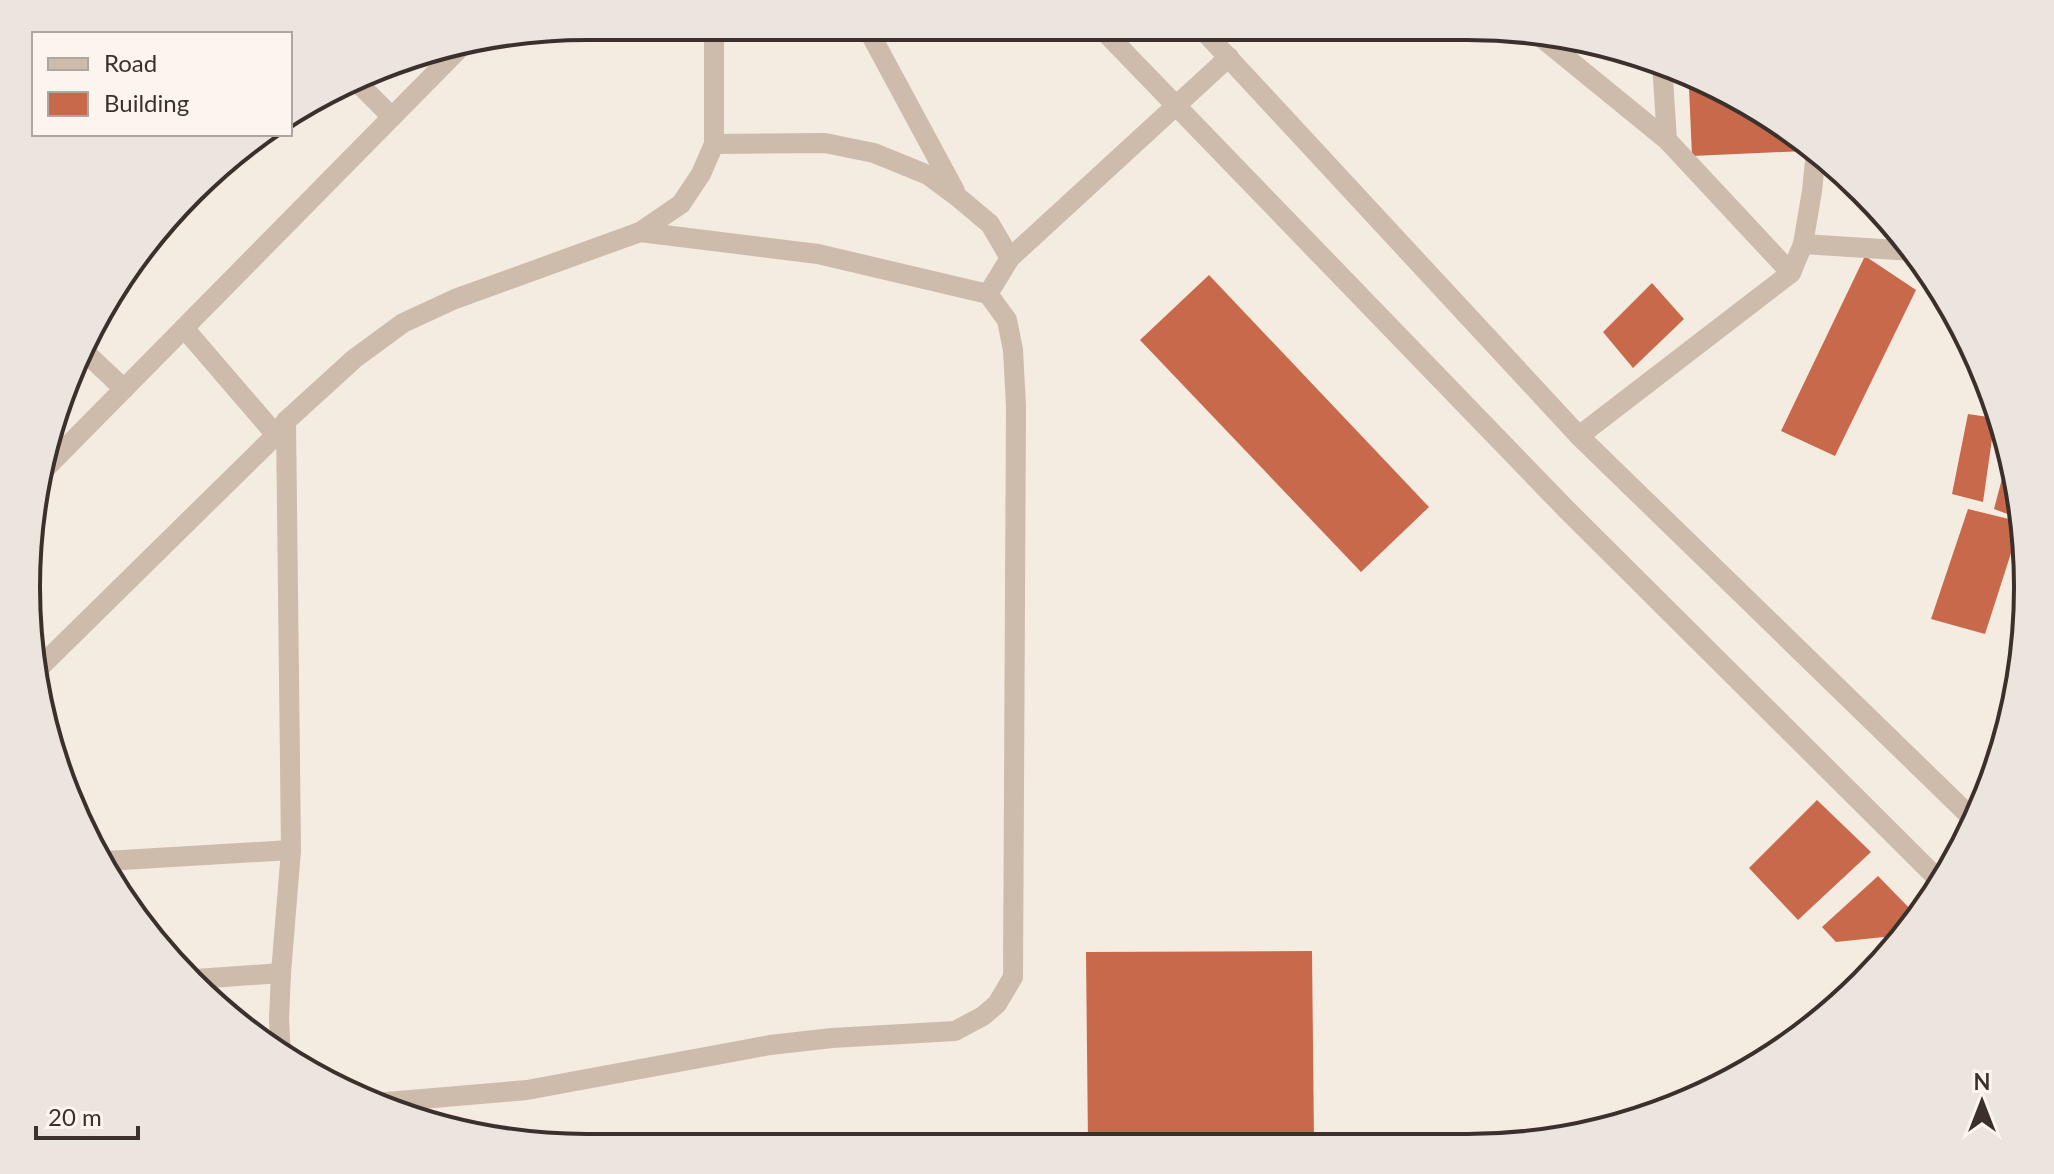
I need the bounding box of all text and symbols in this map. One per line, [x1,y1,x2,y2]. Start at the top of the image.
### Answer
legend [32,32,292,136]
text: Road [104,48,157,77]
text: Building [104,88,189,117]
north arrow [1942,1062,2022,1142]
text: N [1974,1068,1990,1095]
scale bar [36,1090,138,1140]
text: 20 m [48,1102,102,1131]

